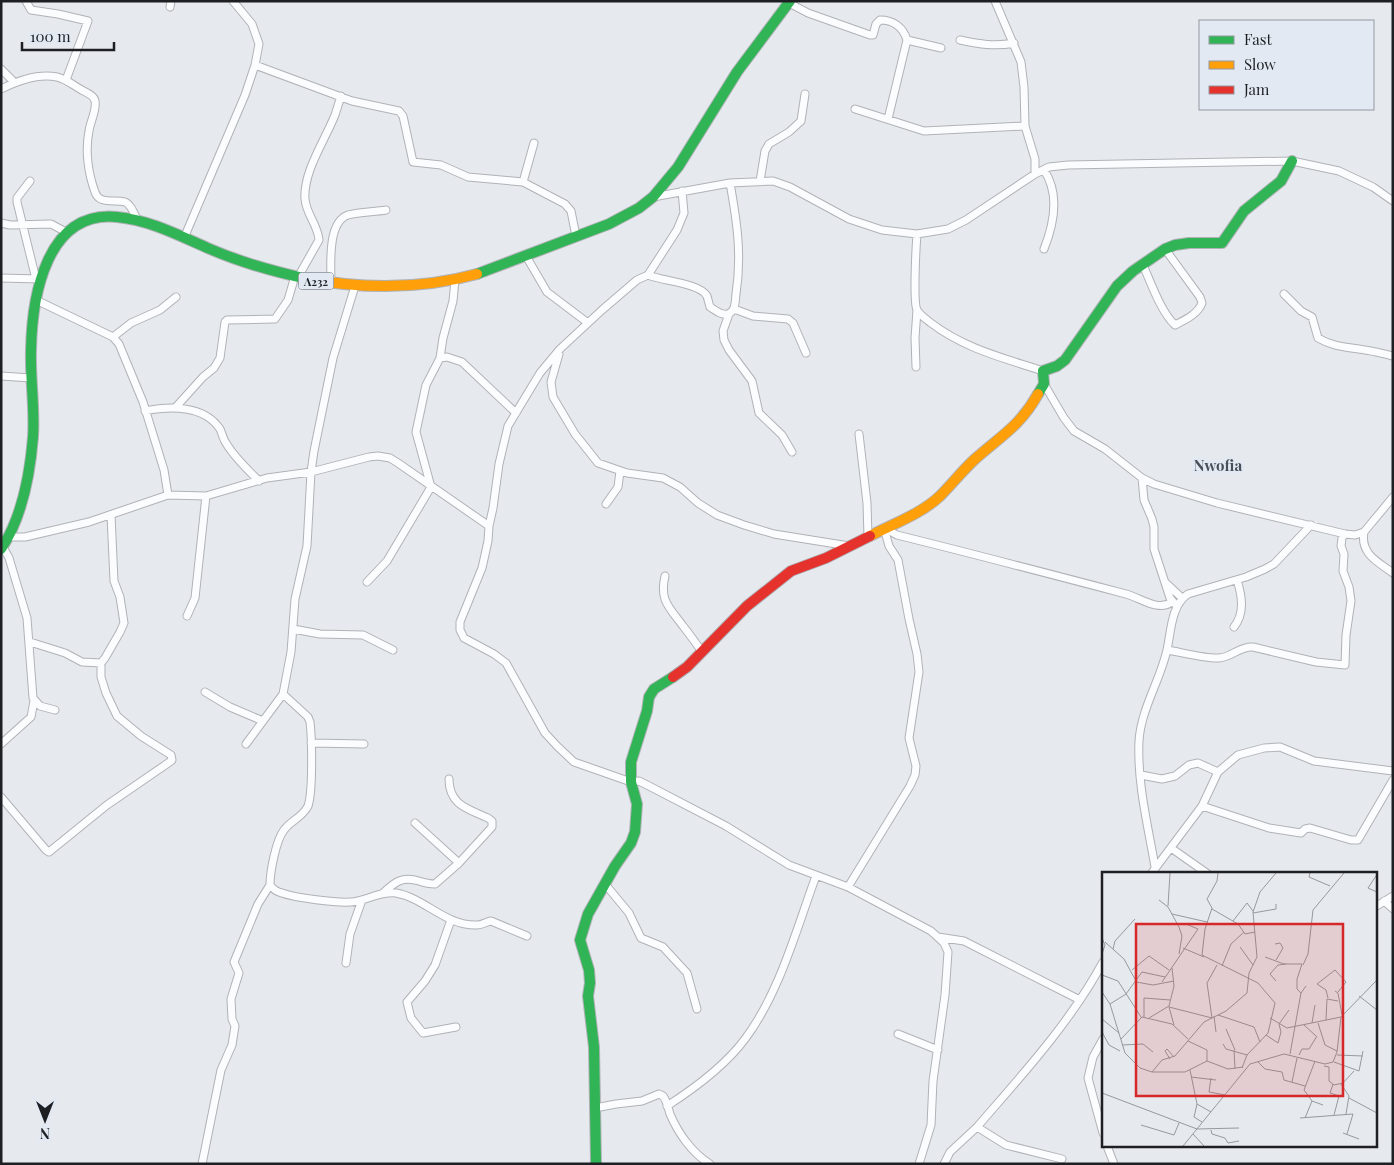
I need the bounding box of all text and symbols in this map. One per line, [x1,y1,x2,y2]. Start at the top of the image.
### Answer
scale bar [22,20,115,52]
legend [1199,20,1374,110]
text: 100 m [30,26,71,46]
text: Fast [1244,29,1273,49]
text: Slow [1244,54,1276,74]
text: Jam [1243,79,1270,99]
road number: A232 [298,272,334,290]
district label: Nwofia [1194,455,1242,475]
inset map [1102,872,1376,1148]
north arrow [20,1095,70,1145]
text: N [40,1124,50,1143]

